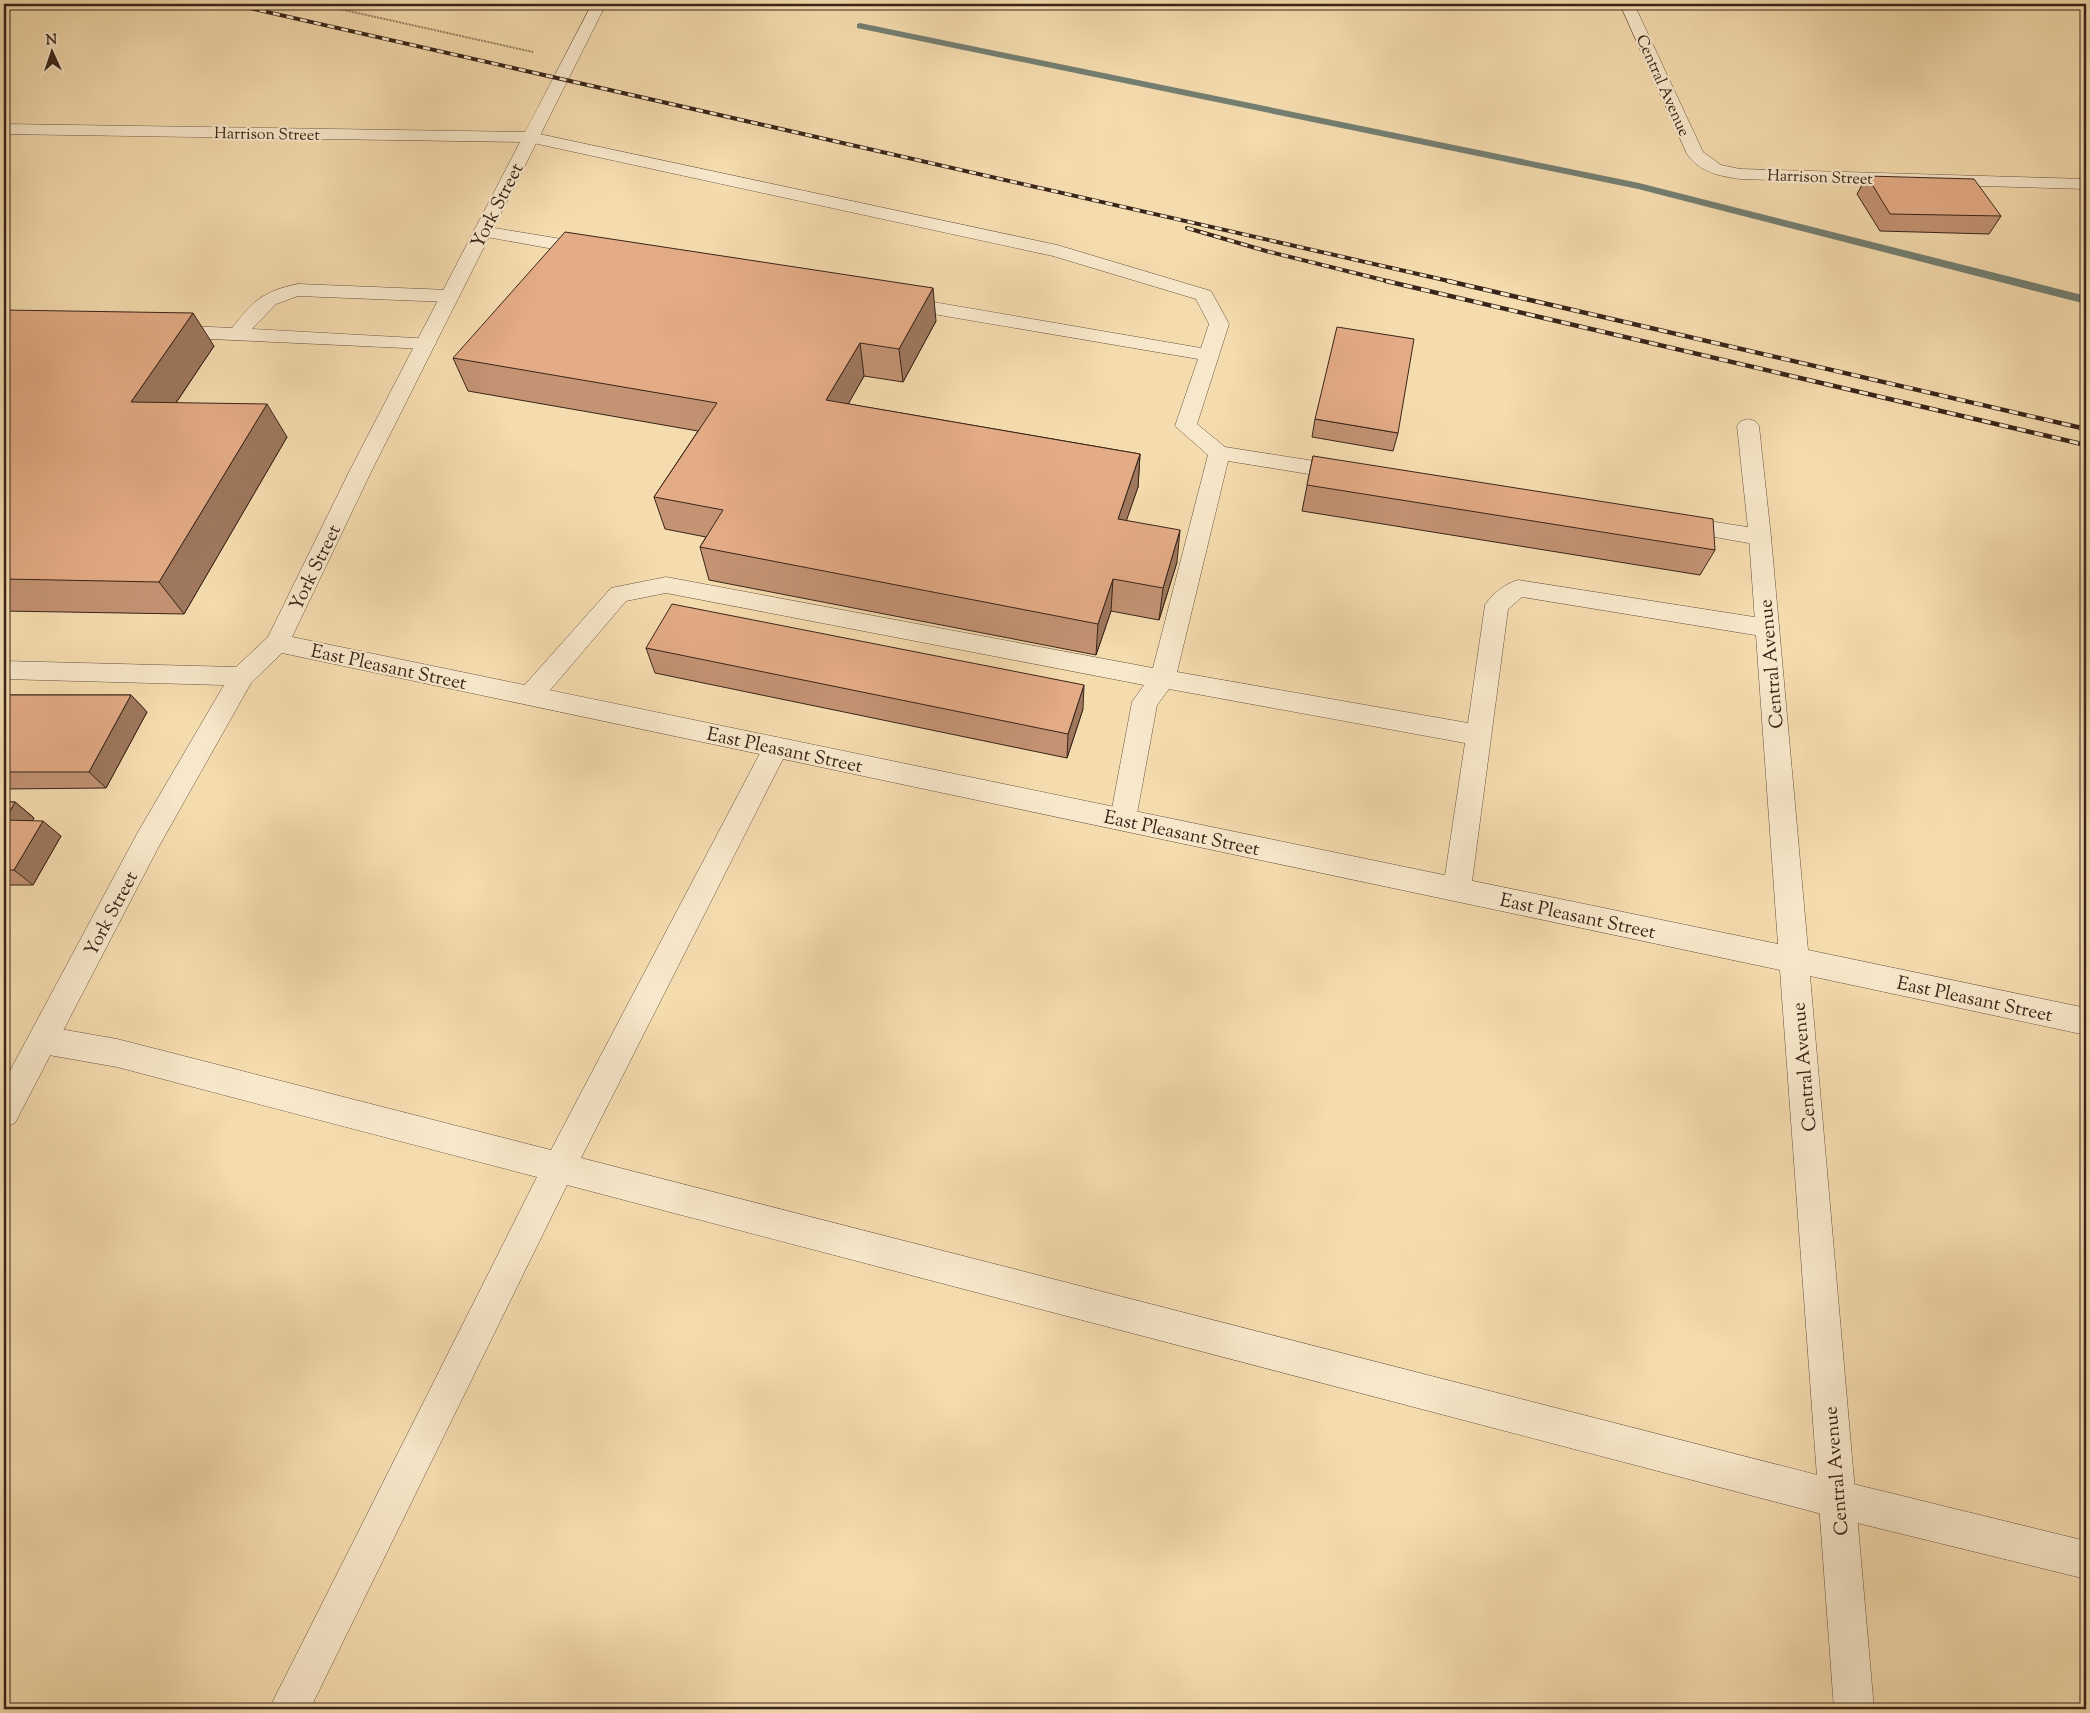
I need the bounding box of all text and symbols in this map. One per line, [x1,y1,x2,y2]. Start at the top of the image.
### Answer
north arrow [28,28,78,78]
text: N [45,31,58,51]
street label: Central Avenue [1629,31,1694,141]
street label: Harrison Street [214,123,320,148]
street label: York Street [465,158,531,254]
street label: Harrison Street [1767,165,1874,192]
street label: York Street [284,520,349,616]
street label: Central Avenue [1753,598,1792,730]
street label: East Pleasant Street [308,639,469,698]
street label: East Pleasant Street [704,722,865,781]
street label: East Pleasant Street [1101,805,1262,864]
street label: York Street [79,867,146,961]
street label: East Pleasant Street [1497,888,1658,947]
street label: East Pleasant Street [1894,971,2055,1030]
street label: Central Avenue [1786,1001,1825,1133]
street label: Central Avenue [1818,1405,1857,1537]

